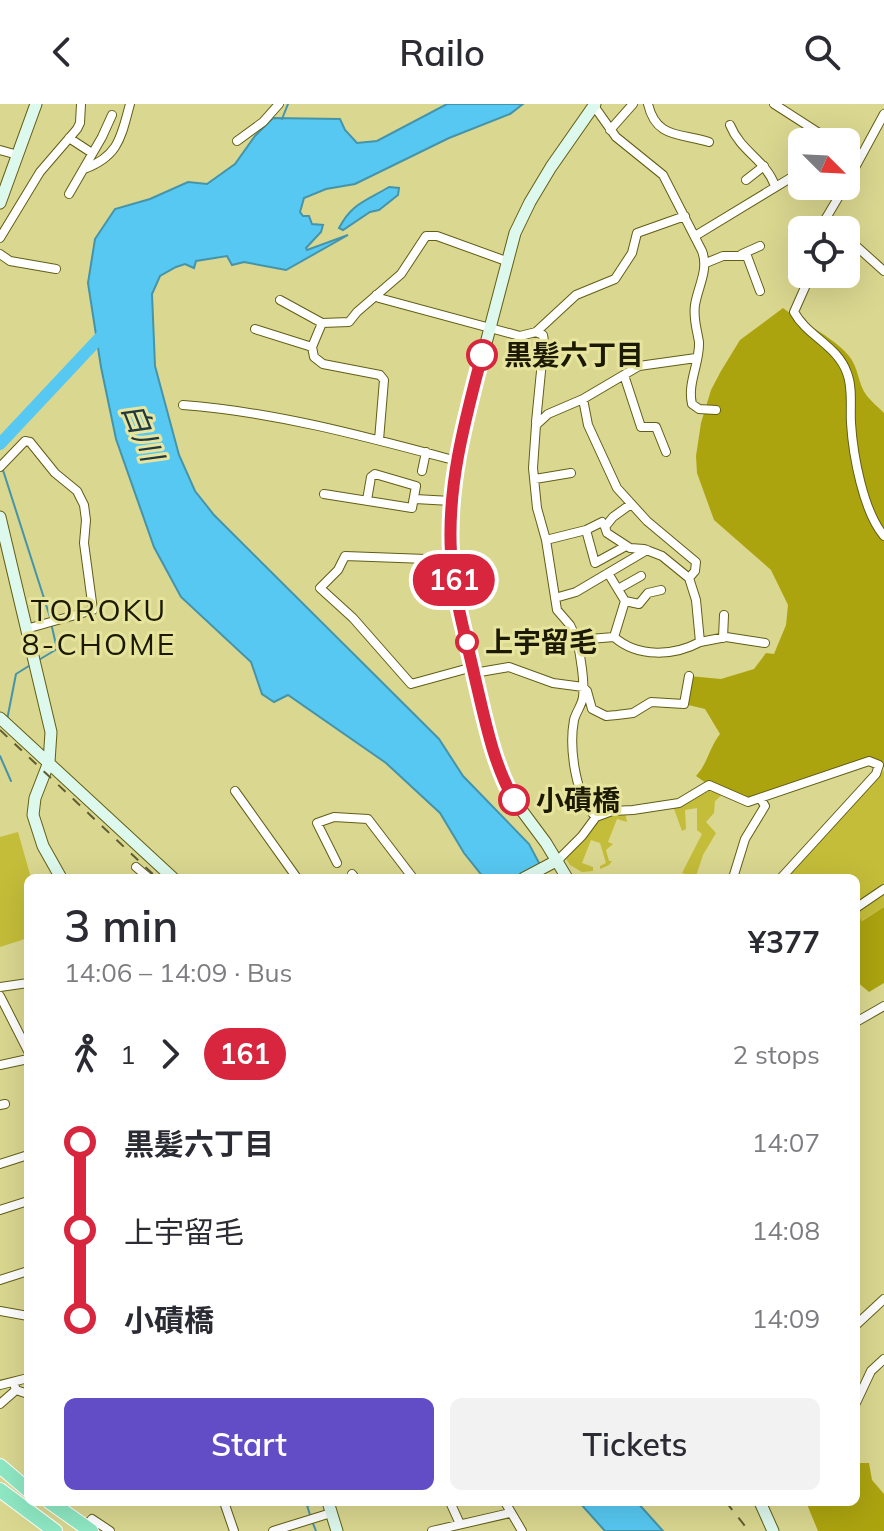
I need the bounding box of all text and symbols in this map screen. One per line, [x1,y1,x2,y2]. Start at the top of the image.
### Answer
icon: back [40,30,84,74]
text: Railo [399,30,485,75]
icon: search [800,30,844,74]
north arrow [788,128,860,200]
map controls [788,128,860,288]
button: locate [788,216,860,288]
place label: 黒髪六丁目 [504,337,644,372]
marker: 黒髪六丁目 [467,340,497,370]
water label: 白川 [114,397,173,469]
line badge: 161 [408,554,500,606]
text: 161 [429,562,479,597]
district label: TOROKU 8-CHOME [22,591,176,663]
place label: 上宇留毛 [485,624,597,659]
marker: 上宇留毛 [456,631,478,653]
place label: 小磧橋 [536,782,620,817]
marker: 小磧橋 [499,785,529,815]
text: 3 min [64,898,178,953]
text: ¥377 [748,923,820,961]
text: 14:06 – 14:09 · Bus [64,956,293,989]
icon: walk [64,1032,108,1076]
icon: forward [148,1032,192,1076]
text: 161 [220,1036,270,1071]
text: 1 [120,1038,136,1071]
text: 2 stops [733,1038,820,1071]
text: 黒髪六丁目 [124,1125,274,1163]
text: 14:07 [752,1126,820,1159]
text: 上宇留毛 [124,1213,244,1251]
text: 14:08 [752,1214,820,1247]
text: 小磧橋 [124,1301,214,1339]
text: 14:09 [752,1302,820,1335]
button: Start [64,1398,434,1490]
button: Tickets [450,1398,820,1490]

